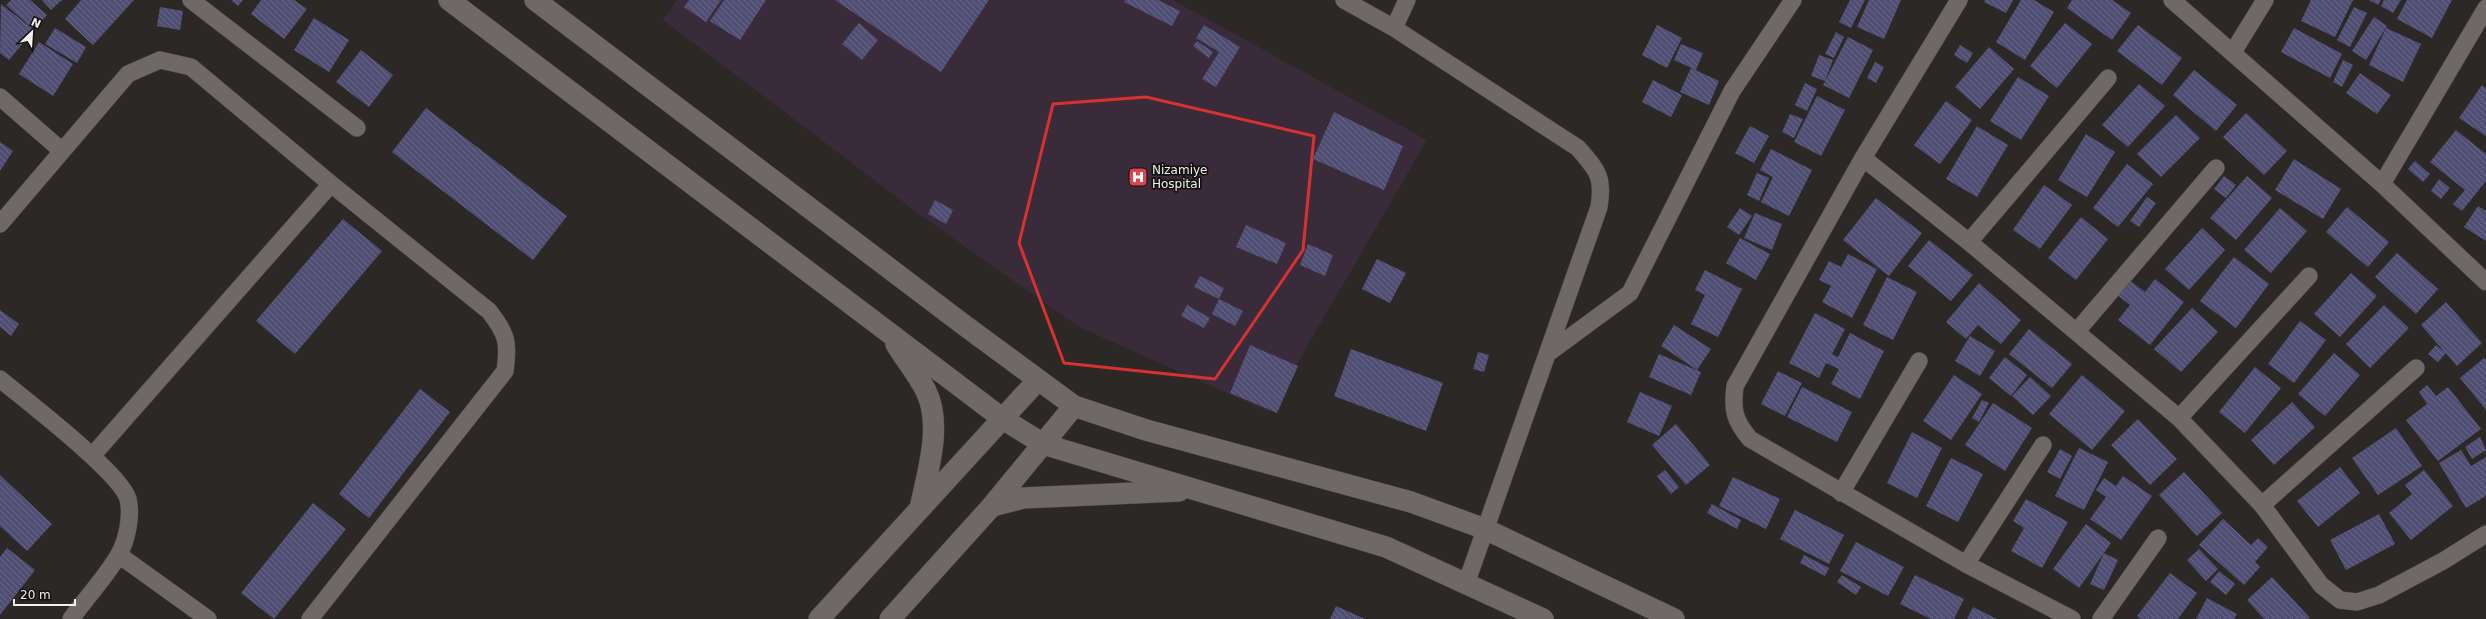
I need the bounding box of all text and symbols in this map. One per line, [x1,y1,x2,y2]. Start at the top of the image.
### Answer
north arrow [12,12,52,52]
text: N [29,16,43,31]
place label: Nizamiye Hospital [1152,163,1207,191]
hospital icon: Nizamiye Hospital [1127,166,1149,188]
scale bar [14,581,75,607]
text: 20 m [20,588,51,602]

